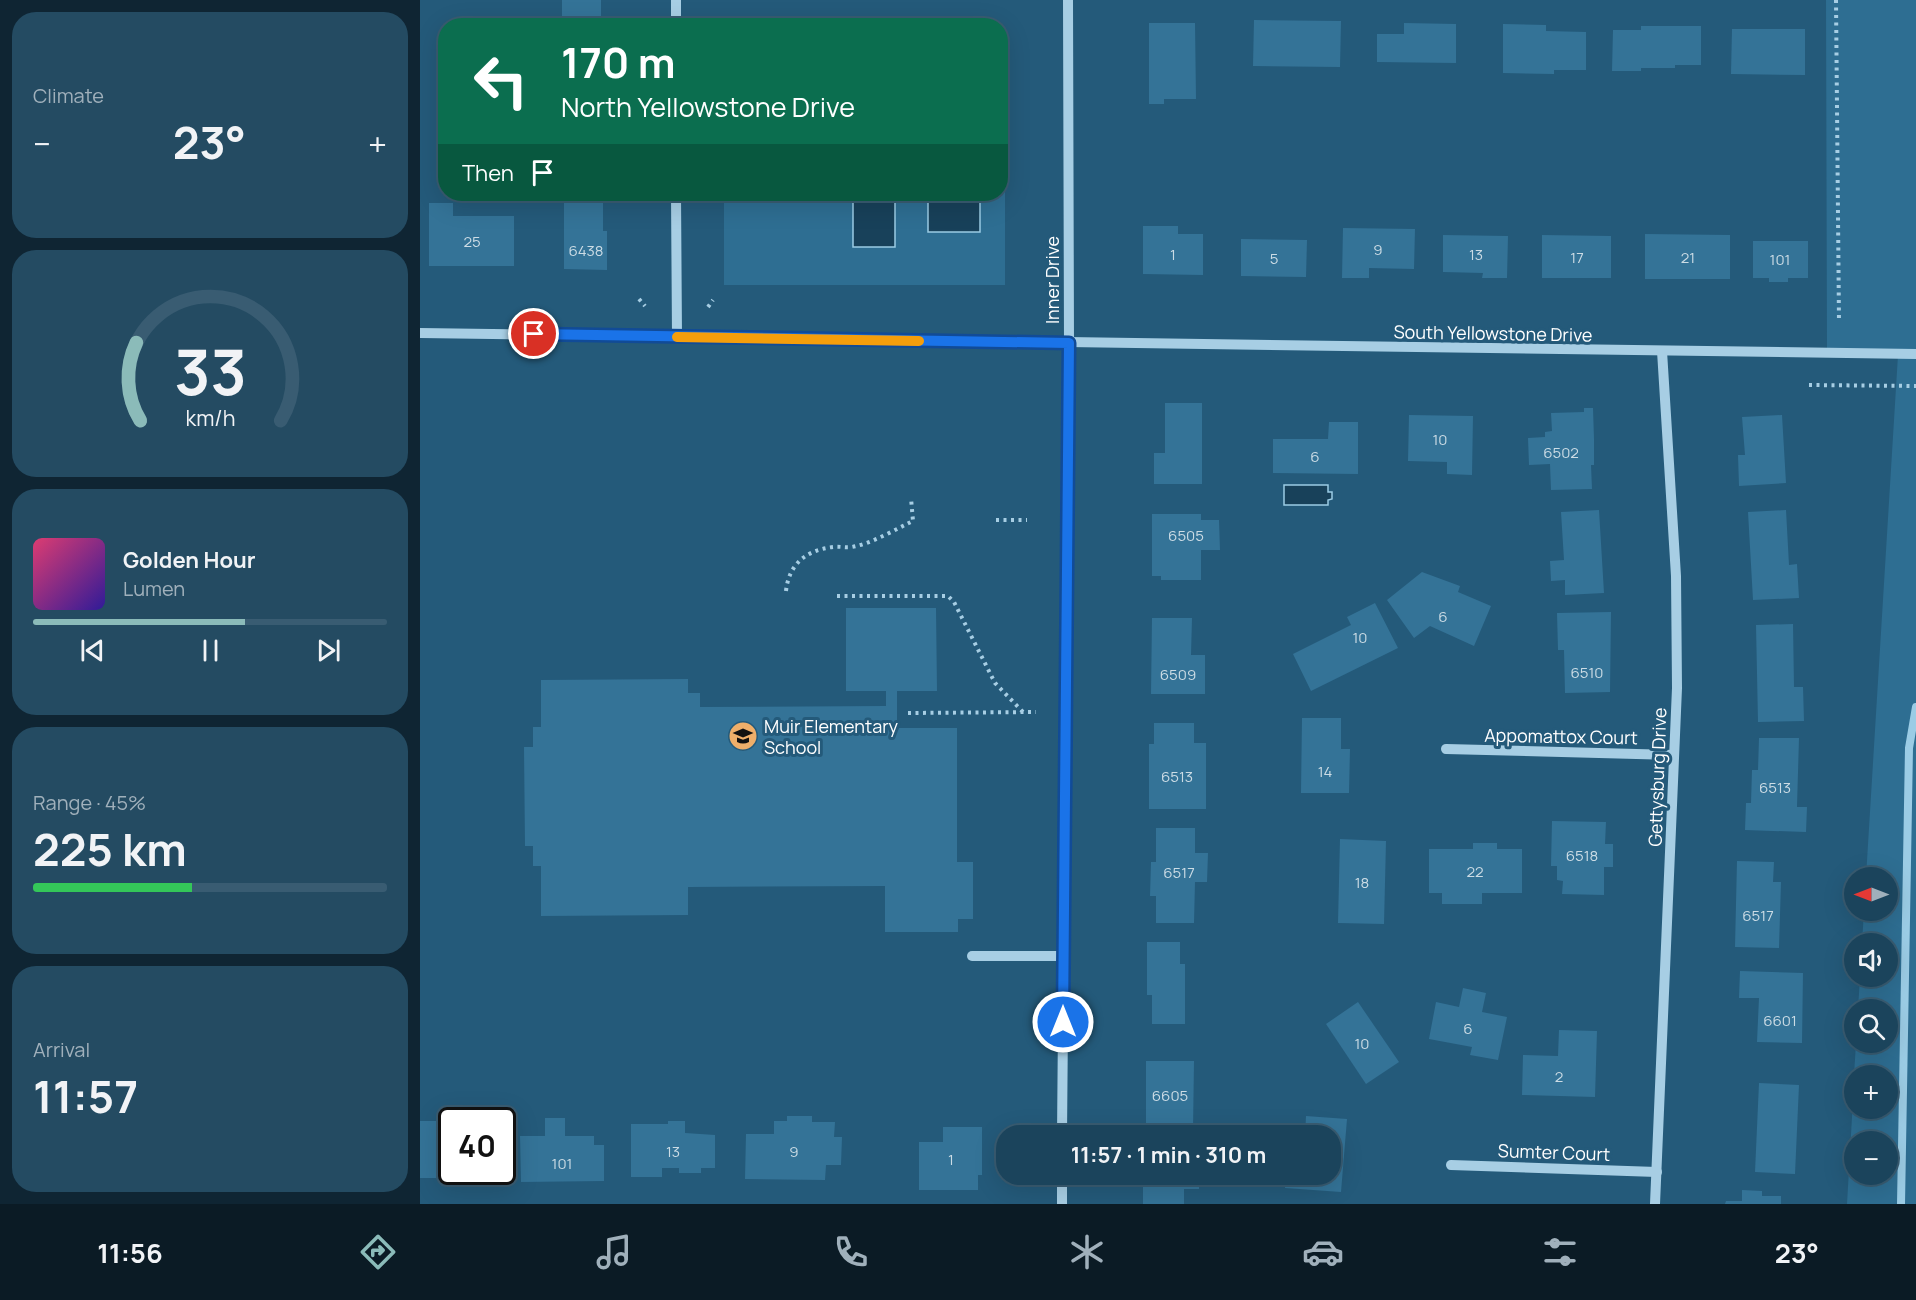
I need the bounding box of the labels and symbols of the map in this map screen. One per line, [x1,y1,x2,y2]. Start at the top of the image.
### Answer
house number: 25 [463,231,481,252]
street label: Inner Drive [1040,236,1064,324]
house number: 9 [1373,239,1383,260]
house number: 6438 [568,240,604,261]
house number: 1 [1170,244,1176,265]
house number: 13 [1469,244,1483,265]
house number: 17 [1570,247,1584,268]
house number: 21 [1681,247,1695,268]
house number: 5 [1270,248,1278,269]
house number: 101 [1770,249,1790,270]
pin [508,308,559,359]
street label: South Yellowstone Drive [1393,319,1593,347]
house number: 10 [1433,429,1448,450]
house number: 6502 [1543,442,1579,463]
house number: 6 [1310,446,1320,467]
house number: 6505 [1168,525,1204,546]
house number: 6 [1438,606,1448,627]
house number: 10 [1353,627,1368,648]
house number: 6510 [1571,662,1603,683]
house number: 6509 [1160,664,1196,685]
street label: Gettysburg Drive [1643,707,1671,847]
place label: Muir Elementary School [764,714,899,759]
school or university icon: Muir Elementary School [727,720,759,752]
street label: Appomattox Court [1484,723,1638,749]
house number: 14 [1318,761,1332,782]
house number: 6513 [1161,766,1193,787]
house number: 6513 [1759,777,1791,798]
house number: 6518 [1566,845,1598,866]
house number: 22 [1466,861,1484,882]
house number: 6517 [1163,862,1195,883]
north arrow [1844,867,1898,921]
house number: 18 [1355,872,1369,893]
house number: 6517 [1742,905,1774,926]
position arrow [1031,990,1095,1054]
house number: 6601 [1763,1010,1797,1031]
house number: 6 [1463,1018,1473,1039]
house number: 10 [1355,1033,1370,1054]
house number: 2 [1555,1066,1563,1087]
house number: 6605 [1152,1085,1188,1106]
speed limit sign: 40 [438,1107,516,1185]
street label: Sumter Court [1497,1138,1611,1166]
house number: 13 [666,1141,680,1162]
house number: 9 [789,1141,799,1162]
house number: 1 [948,1149,954,1170]
house number: 101 [552,1153,572,1174]

